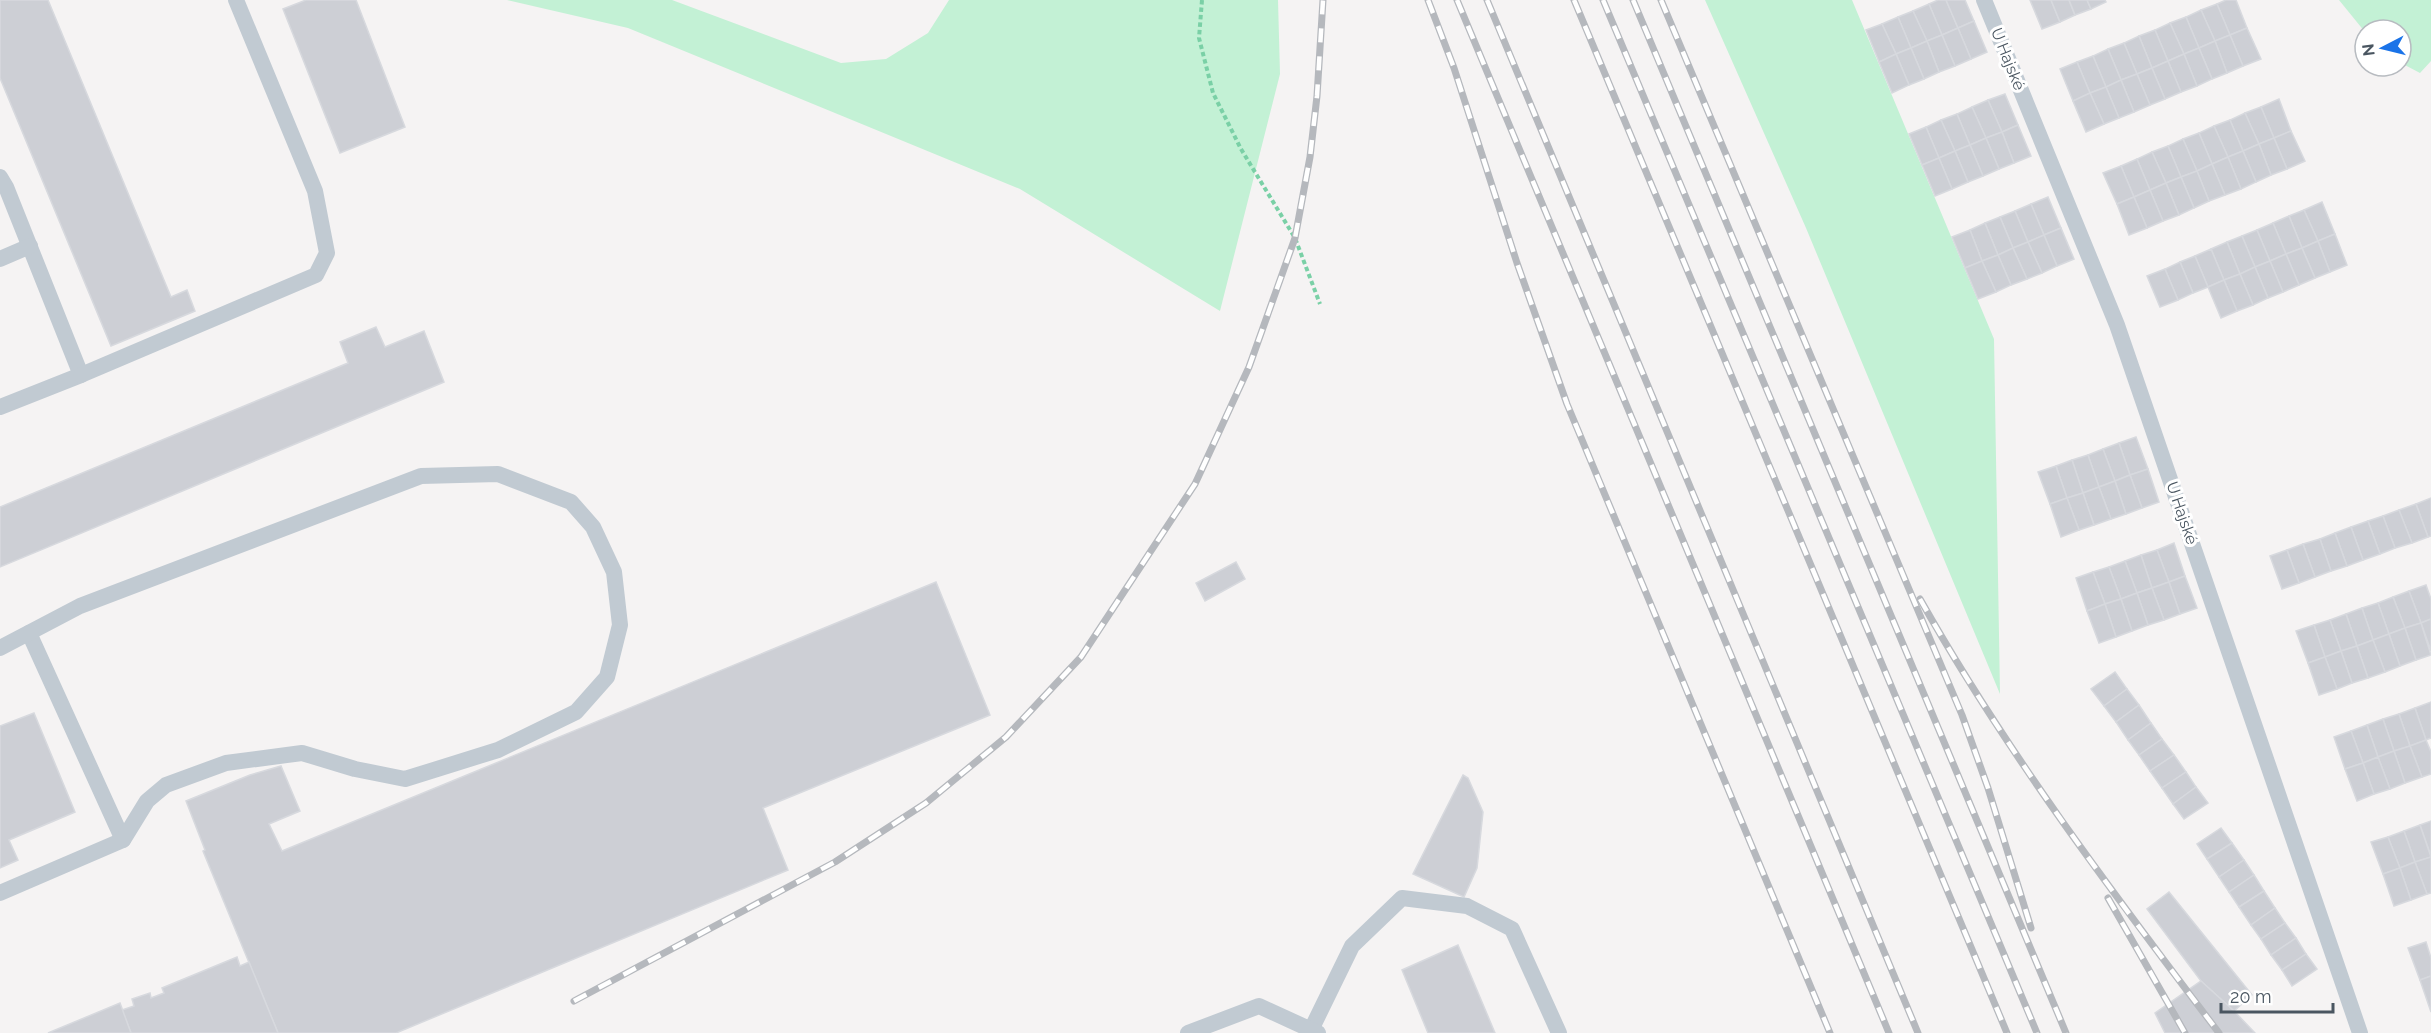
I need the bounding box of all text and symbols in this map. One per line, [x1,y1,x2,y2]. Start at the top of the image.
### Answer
north arrow [2353,18,2413,78]
street label: U Hajské [1987,25,2029,93]
text: N [2358,43,2379,57]
street label: U Hajské [2162,479,2202,547]
scale bar [2221,976,2334,1014]
text: 20 m [2230,986,2272,1007]

